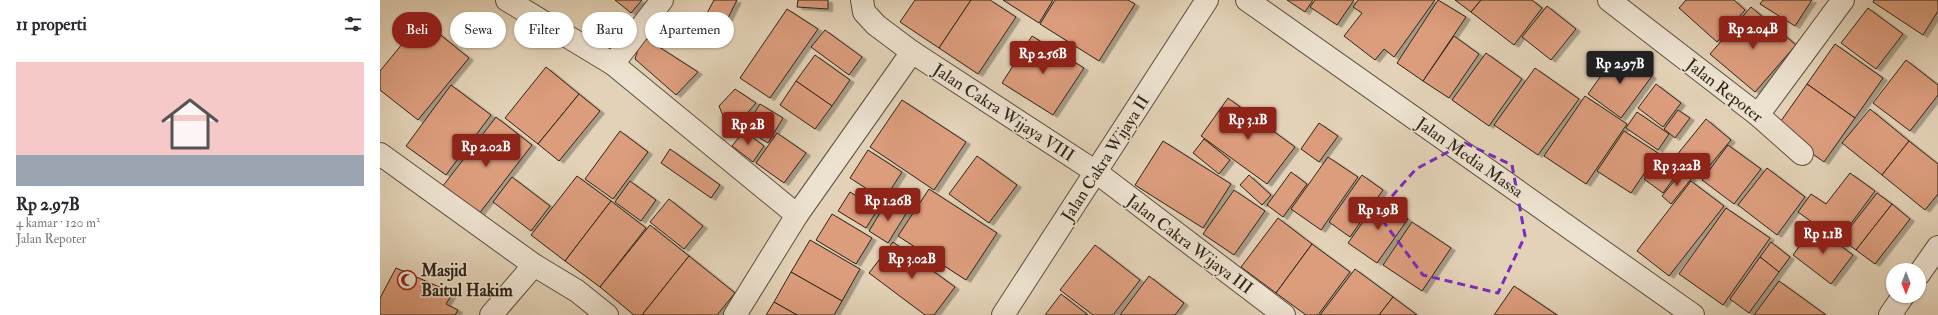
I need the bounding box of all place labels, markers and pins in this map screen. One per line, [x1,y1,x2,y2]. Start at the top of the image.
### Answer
pin: Rp 2.04B [1712,16,1794,50]
pin: Rp 2.56B [1002,41,1084,75]
pin: Rp 2.97B [1579,51,1661,85]
pin: Rp 3.1B [1211,107,1285,141]
pin: Rp 2B [720,112,776,146]
pin: Rp 2.02B [445,134,527,168]
pin: Rp 3.22B [1636,153,1718,187]
pin: Rp 1.26B [847,188,929,222]
pin: Rp 1.9B [1341,197,1415,231]
pin: Rp 1.1B [1786,221,1860,255]
pin: Rp 3.02B [871,246,953,280]
place label: Masjid Baitul Hakim [420,260,513,301]
mosque icon: Masjid Baitul Hakim [396,269,418,291]

